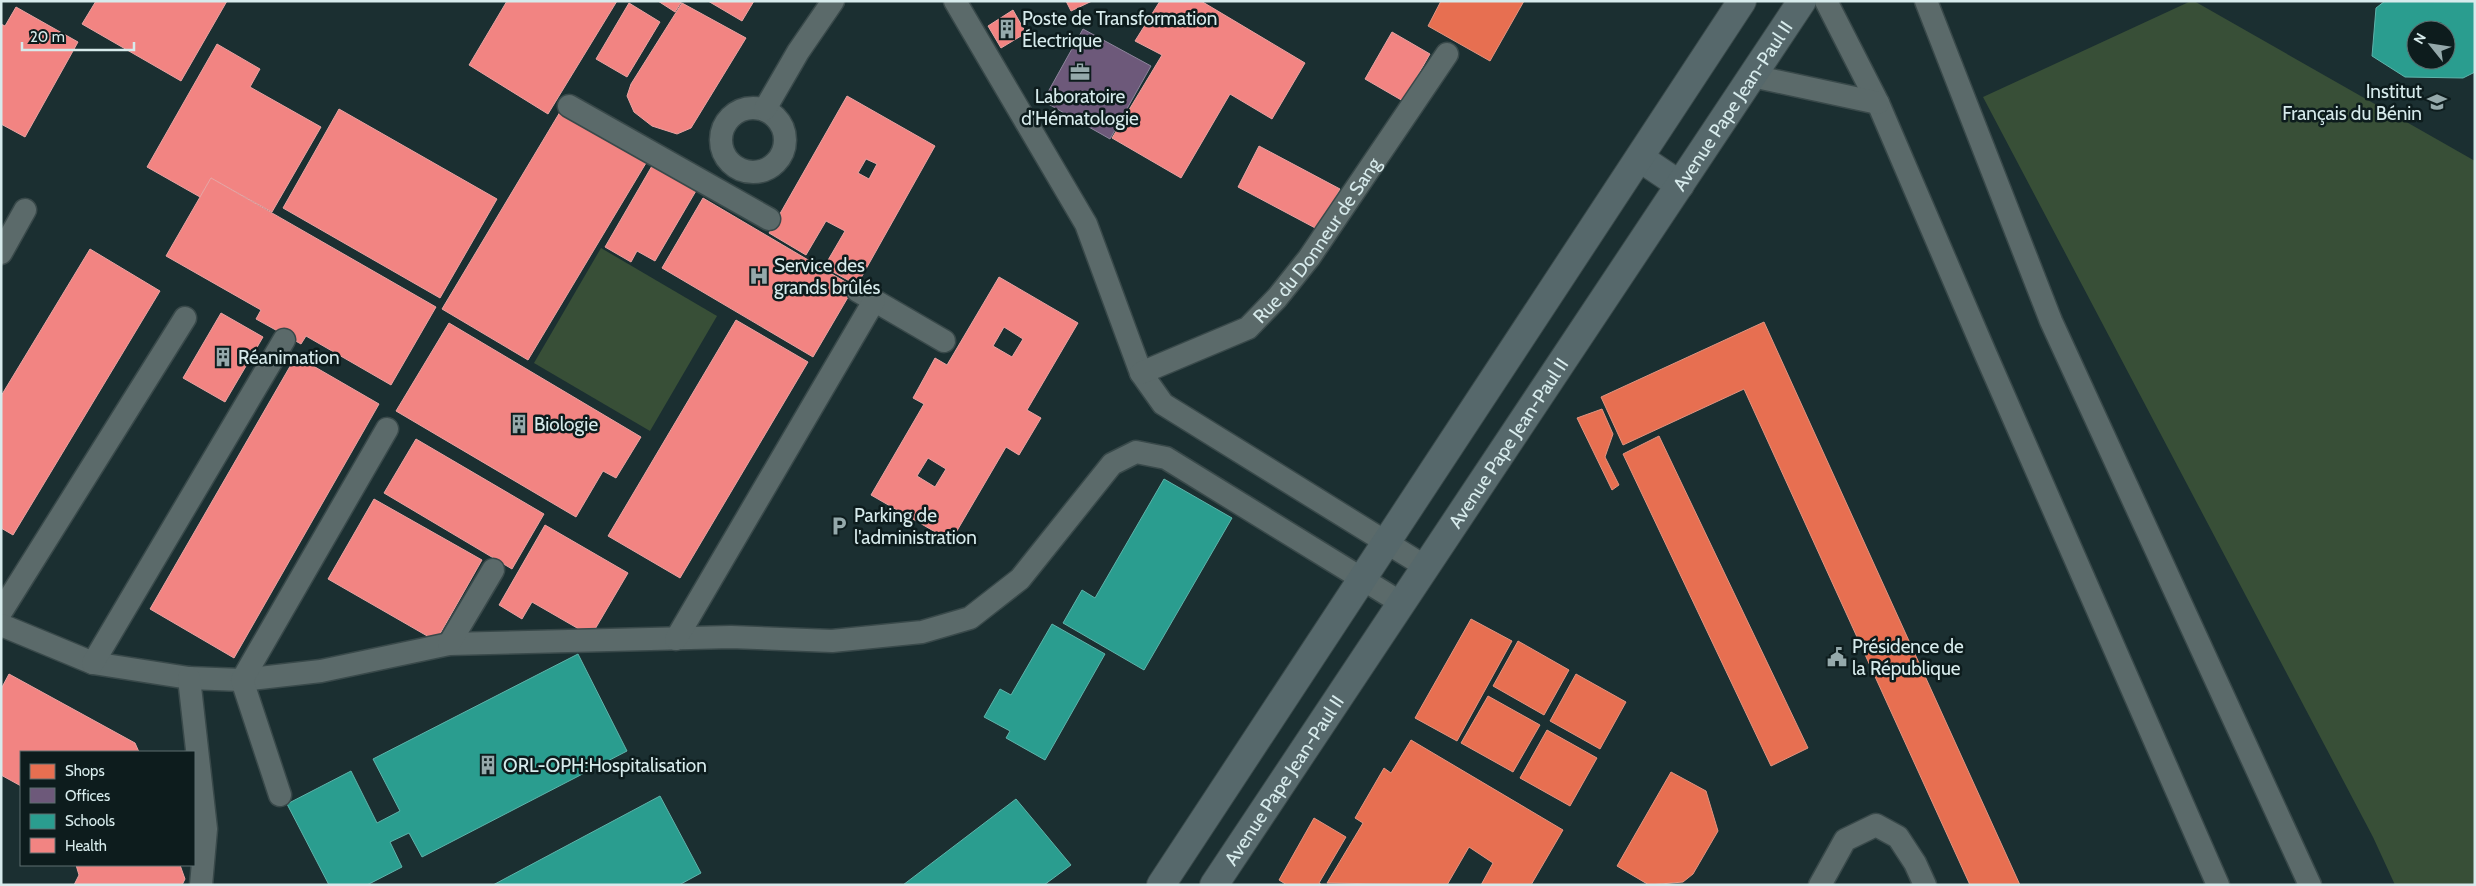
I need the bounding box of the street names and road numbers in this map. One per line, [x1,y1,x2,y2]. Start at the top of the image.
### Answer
street label: Avenue Pape Jean-Paul II [1668,16,1797,195]
street label: Rue du Donneur de Sang [1248,152,1386,328]
street label: Avenue Pape Jean-Paul II [1443,354,1573,532]
street label: Avenue Pape Jean-Paul II [1219,691,1349,869]

